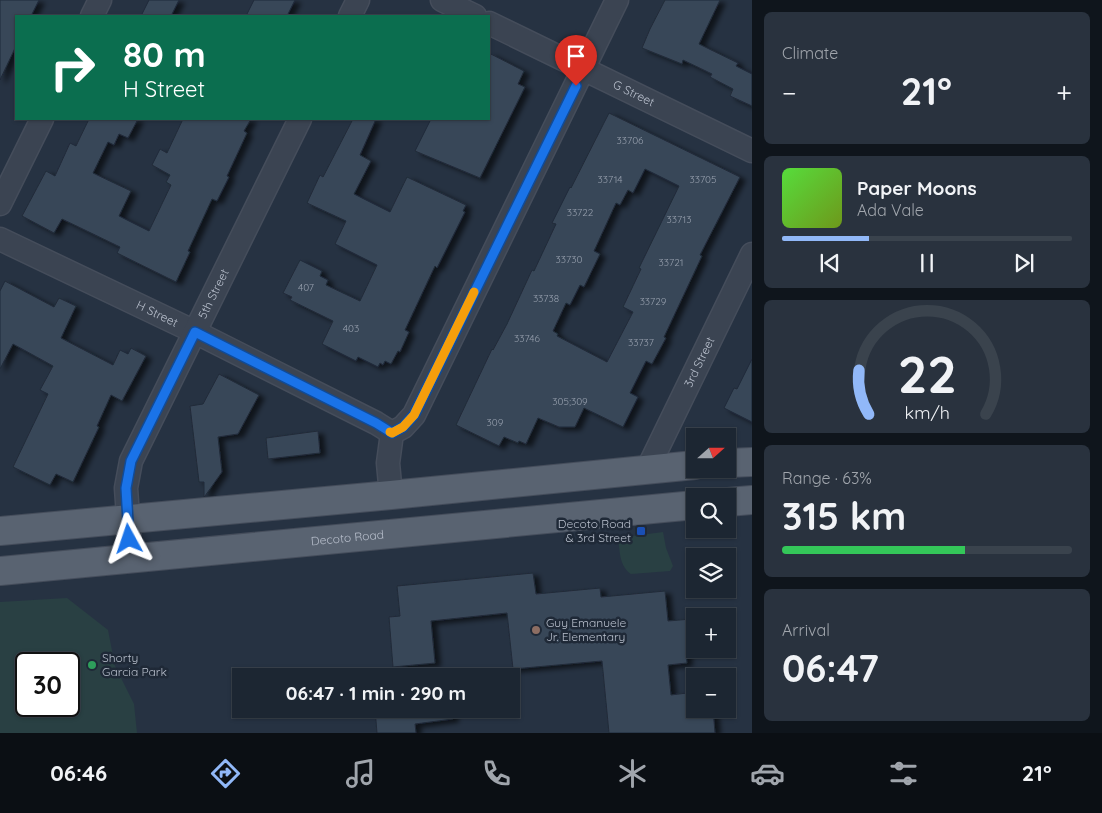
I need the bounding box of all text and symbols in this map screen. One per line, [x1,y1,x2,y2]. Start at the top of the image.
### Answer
text: 80 m [123,32,206,76]
icon: right [40,35,105,100]
pin [555,35,597,86]
icon: arrive [562,42,590,70]
text: Climate [782,43,838,63]
text: 21° [901,67,952,115]
text: H Street [123,75,205,103]
text: − [782,75,797,110]
text: + [1056,75,1072,110]
street label: G Street [611,77,657,109]
house number: 33706 [617,134,644,147]
house number: 33714 [598,173,622,186]
house number: 33705 [689,173,717,186]
text: Paper Moons [857,176,977,200]
text: Ada Vale [857,200,924,220]
house number: 33722 [567,206,594,219]
house number: 33713 [666,213,692,226]
icon: previous [816,249,844,277]
icon: pause [913,249,941,277]
icon: next [1010,249,1038,277]
house number: 33730 [556,253,582,266]
house number: 33721 [659,256,683,269]
street label: 5th Street [195,266,232,321]
house number: 407 [298,281,314,294]
house number: 33738 [533,292,559,305]
house number: 33729 [640,295,667,308]
street label: H Street [134,297,181,330]
house number: 403 [343,322,359,335]
house number: 33746 [514,332,541,345]
street label: 3rd Street [680,334,718,389]
house number: 33737 [628,336,654,349]
text: 22 [897,341,957,406]
house number: 305;309 [552,395,588,408]
text: km/h [904,401,950,423]
house number: 309 [487,416,504,429]
north arrow [686,428,736,478]
map controls [686,428,736,718]
text: Range · 63% [782,468,872,488]
button: search [686,488,736,538]
text: 315 km [782,492,906,540]
position arrow [102,512,154,564]
place label: Decoto Road & 3rd Street [558,516,631,545]
marker: Decoto Road & 3rd Street [635,525,647,537]
street label: Decoto Road [310,527,385,548]
button: layers [686,548,736,598]
button: + [686,608,736,658]
place label: Guy Emanuele Jr. Elementary [546,615,626,644]
text: Arrival [782,620,830,640]
marker: Guy Emanuele Jr. Elementary [530,624,542,636]
text: 06:47 [782,644,879,692]
place label: Shorty Garcia Park [102,650,167,679]
speed limit sign: 30 [15,652,80,717]
marker: Shorty Garcia Park [86,659,98,671]
button: − [686,668,736,718]
text: 06:47 · 1 min · 290 m [286,681,466,705]
icon: directions [208,756,243,791]
icon: music [343,756,378,791]
icon: phone [479,756,514,791]
icon: climate [615,756,650,791]
icon: car [750,756,785,791]
icon: filters [886,756,921,791]
text: 06:46 [50,759,107,787]
text: 21° [1022,759,1052,787]

